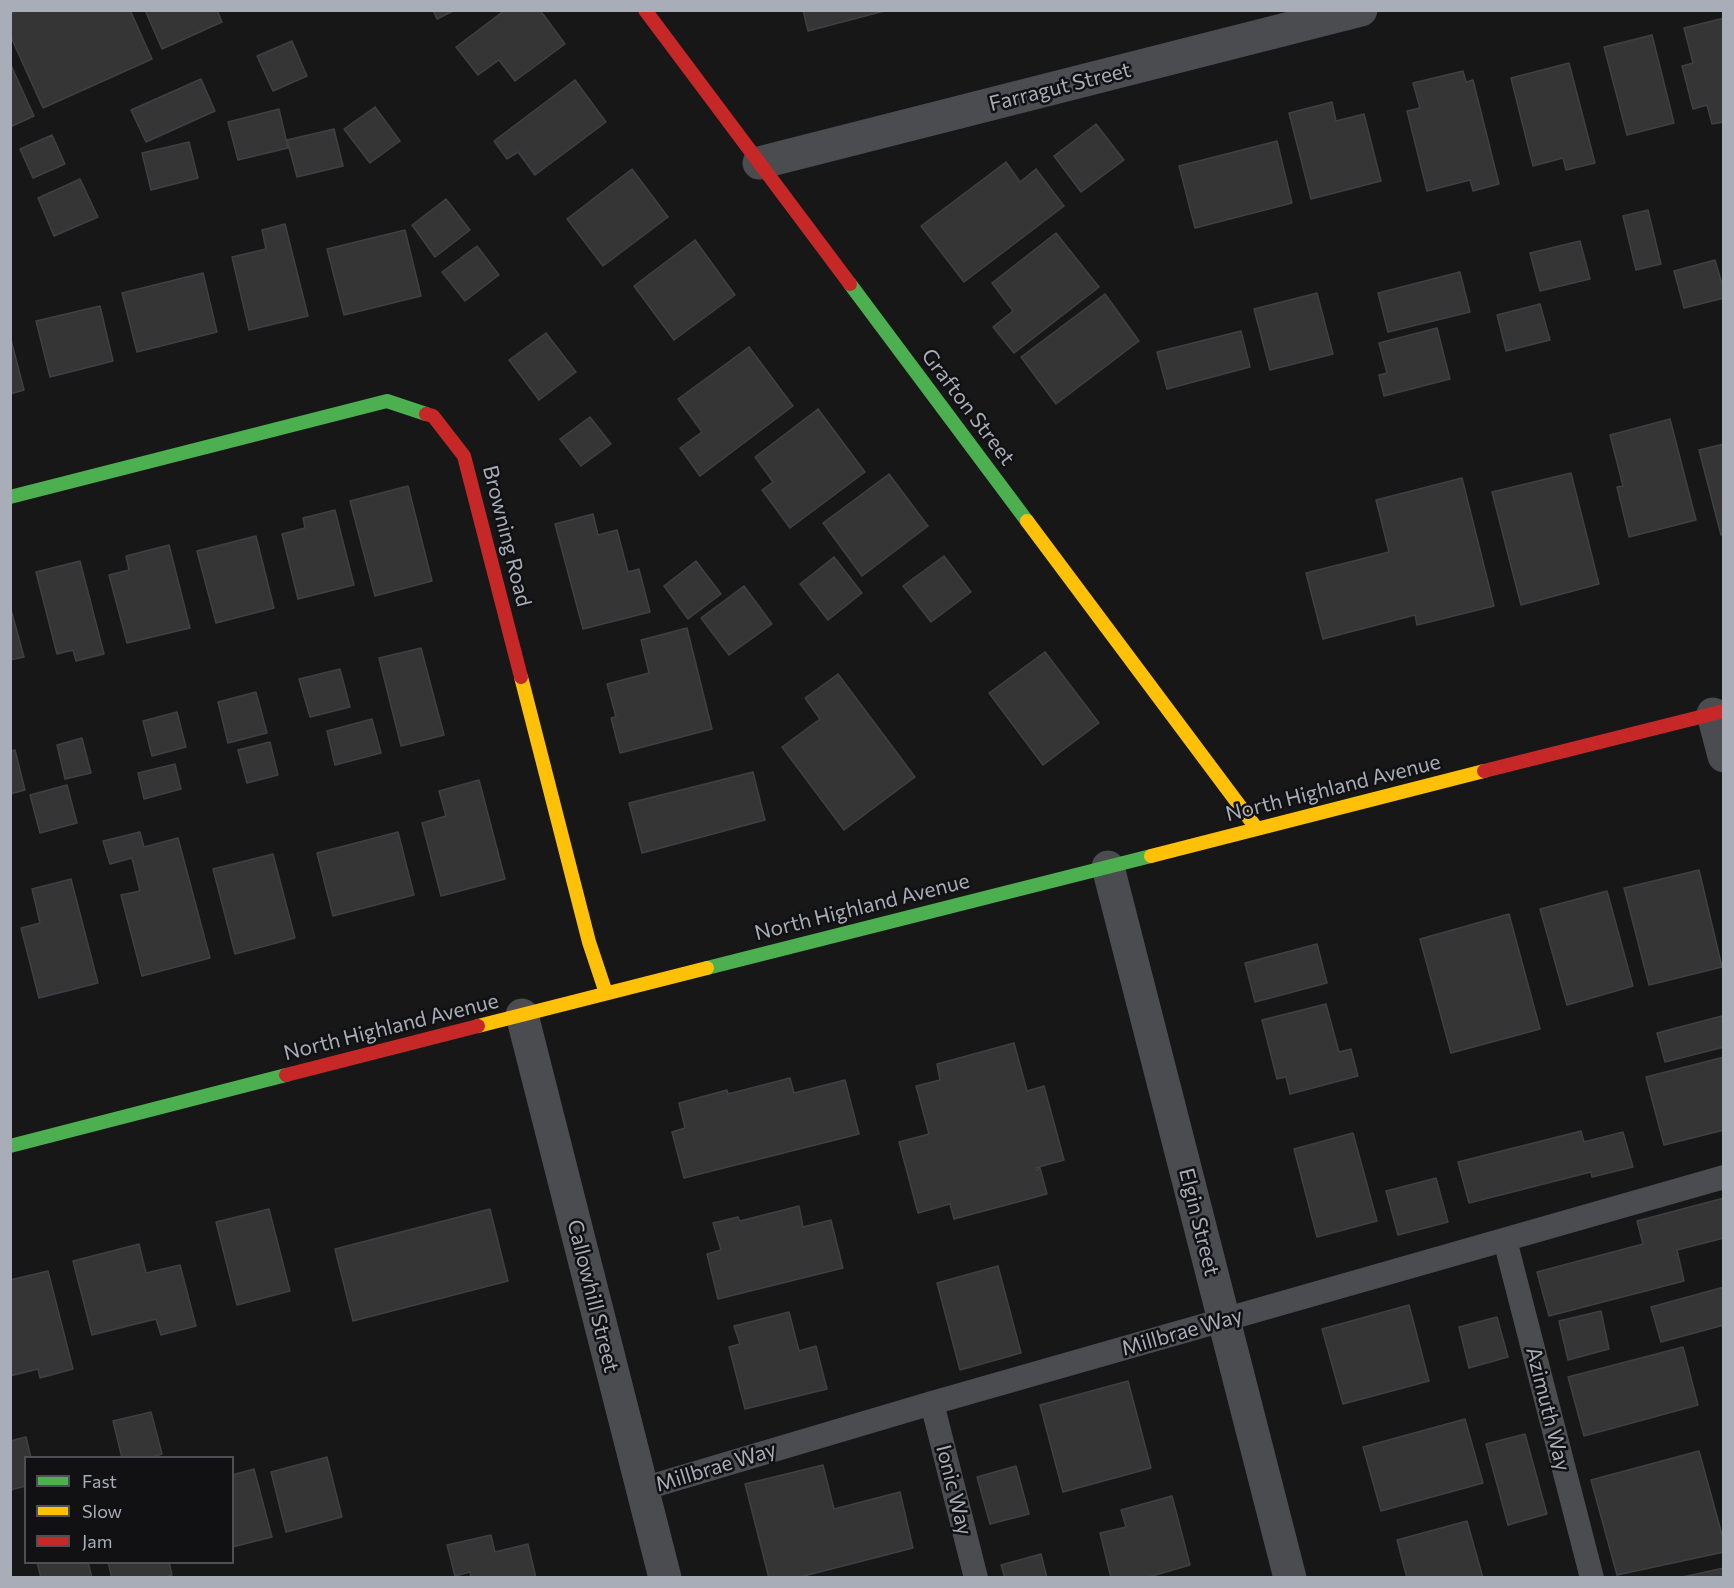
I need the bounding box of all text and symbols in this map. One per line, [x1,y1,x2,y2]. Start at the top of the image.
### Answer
street label: Farragut Street [986,57,1134,117]
street label: Grafton Street [916,344,1020,470]
street label: Browning Road [477,463,537,609]
street label: North Highland Avenue [1223,749,1443,827]
street label: North Highland Avenue [752,868,972,946]
street label: North Highland Avenue [281,988,501,1066]
street label: Elgin Street [1173,1166,1225,1278]
street label: Callowhill Street [562,1217,624,1375]
street label: Millbrae Way [1119,1303,1245,1361]
street label: Azimuth Way [1520,1344,1576,1474]
street label: Millbrae Way [653,1437,779,1497]
street label: Ionic Way [931,1442,977,1538]
legend [24,1456,234,1564]
text: Fast [82,1470,117,1492]
text: Slow [82,1500,122,1522]
text: Jam [82,1530,112,1552]

